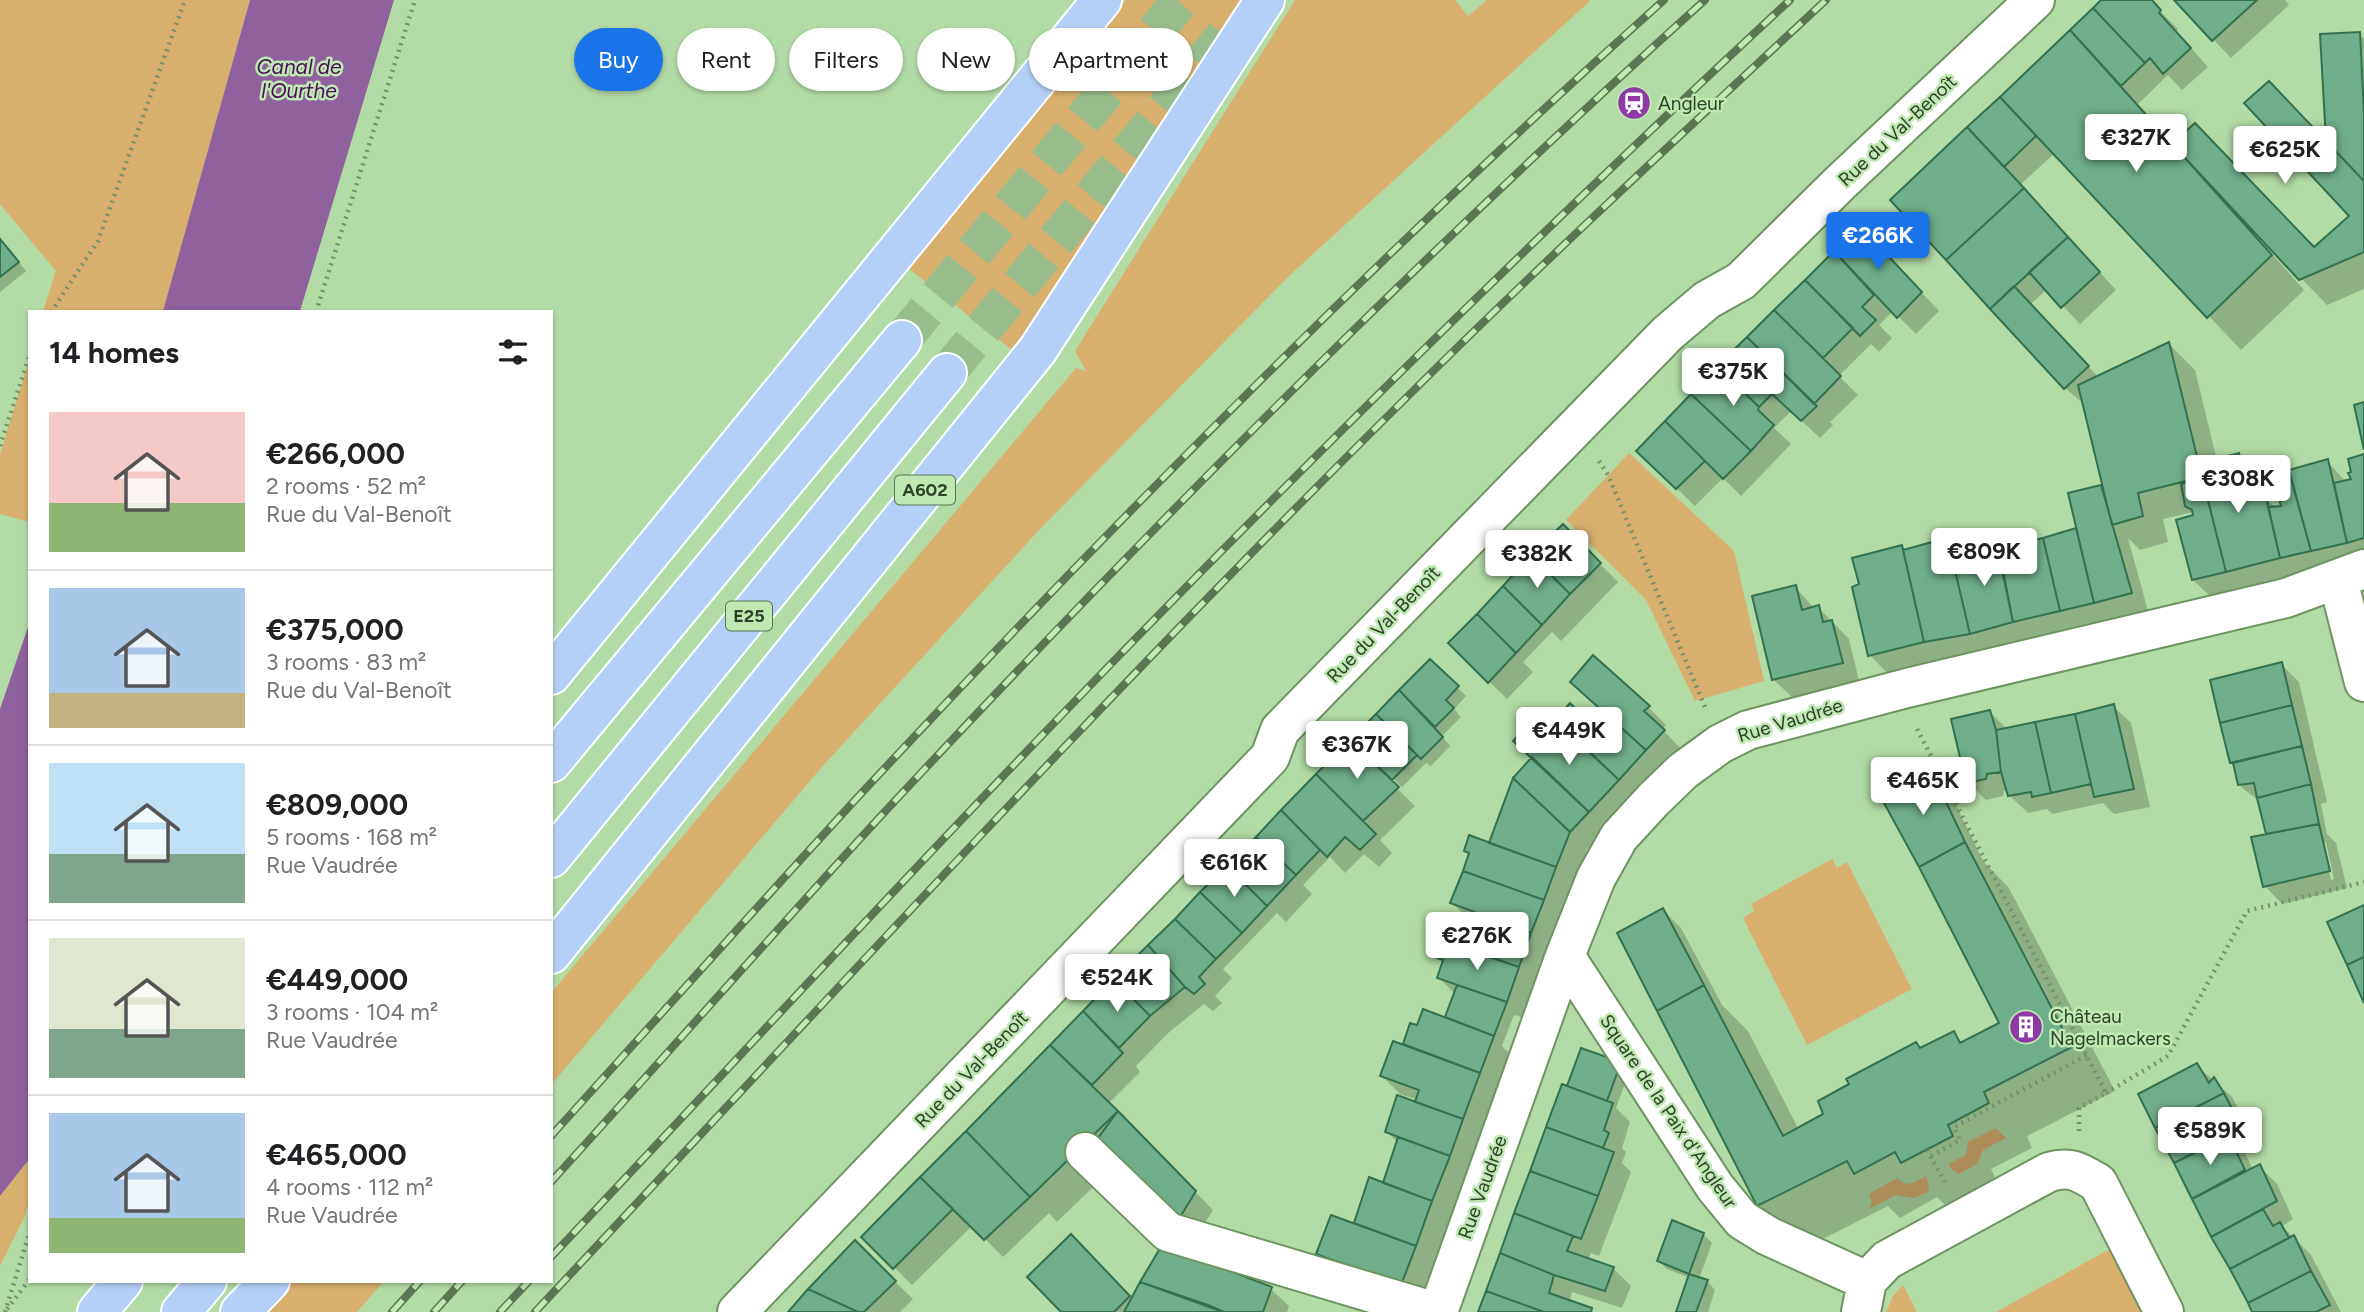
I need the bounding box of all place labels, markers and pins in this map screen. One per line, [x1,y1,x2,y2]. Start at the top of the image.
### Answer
station icon: Angleur [1615,84,1653,122]
place label: Angleur [1658,92,1725,115]
pin: €327K [2087,114,2185,174]
pin: €625K [2236,127,2334,186]
pin: €266K [1829,212,1927,272]
pin: €375K [1684,348,1782,408]
pin: €308K [2189,456,2287,515]
pin: €809K [1935,528,2033,588]
pin: €382K [1488,530,1586,590]
pin: €449K [1520,708,1618,767]
pin: €367K [1308,722,1406,781]
pin: €465K [1874,758,1972,817]
pin: €616K [1185,839,1283,899]
pin: €276K [1428,912,1526,972]
pin: €524K [1068,954,1166,1014]
place label: Château Nagelmackers [2050,1005,2171,1050]
building icon: Château Nagelmackers [2007,1008,2045,1046]
pin: €589K [2161,1108,2259,1167]

